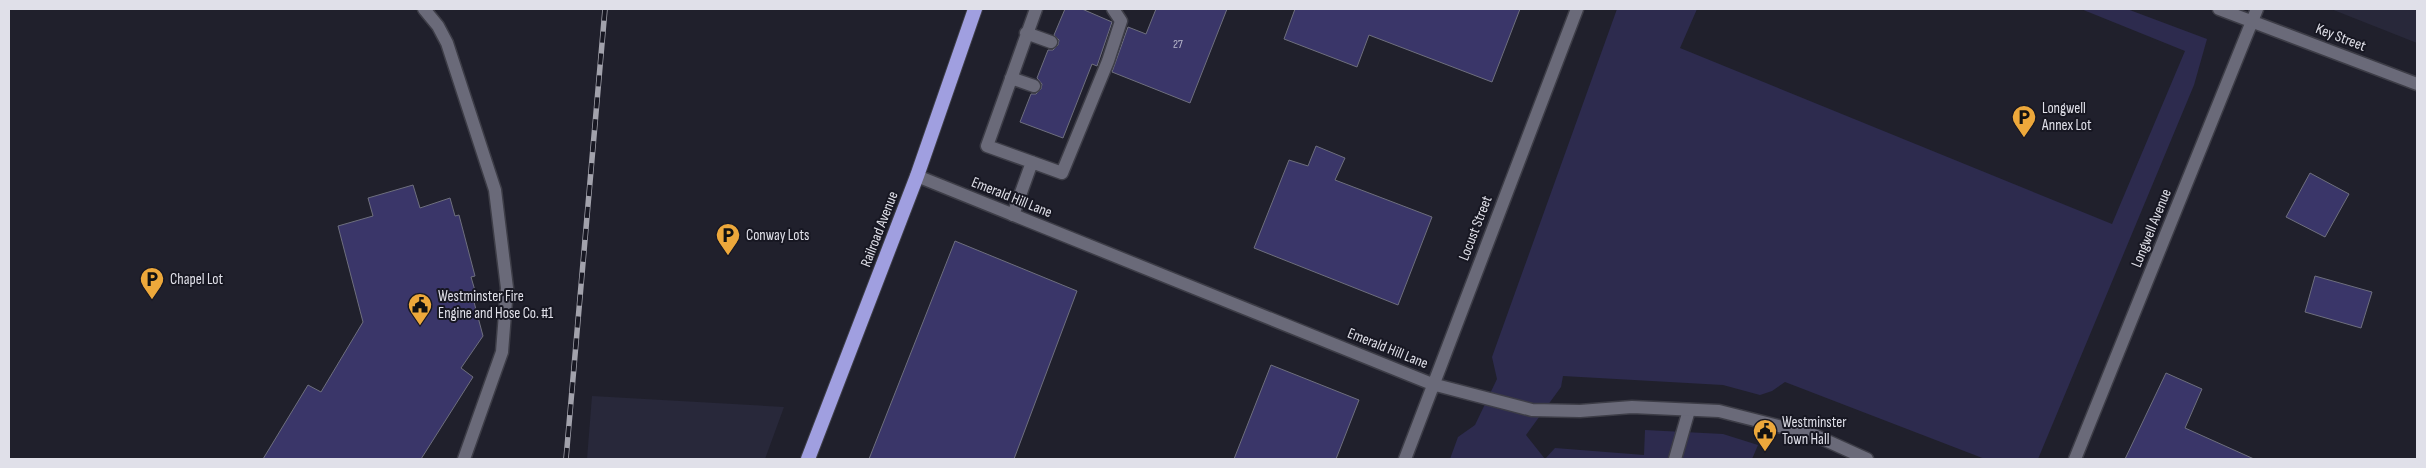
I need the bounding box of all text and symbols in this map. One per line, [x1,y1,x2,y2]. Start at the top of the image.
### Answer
street label: Key Street [2313,19,2369,56]
house number: 27 [1173,37,1183,52]
place label: Longwell Annex Lot [2041,99,2092,135]
parking icon: Longwell Annex Lot [2011,104,2037,138]
street label: Emerald Hill Lane [969,173,1055,222]
street label: Longwell Avenue [2127,186,2176,270]
street label: Railroad Avenue [856,189,903,270]
street label: Locust Street [1454,193,1497,263]
parking icon: Conway Lots [715,222,741,256]
place label: Conway Lots [746,226,809,245]
parking icon: Chapel Lot [139,266,165,300]
place label: Chapel Lot [170,270,223,289]
place label: Westminster Fire Engine and Hose Co. #1 [438,287,554,323]
public building icon: Westminster Fire Engine and Hose Co. #1 [407,292,433,326]
street label: Emerald Hill Lane [1345,324,1431,373]
place label: Westminster Town Hall [1782,413,1847,449]
public building icon: Westminster Town Hall [1752,418,1778,452]

